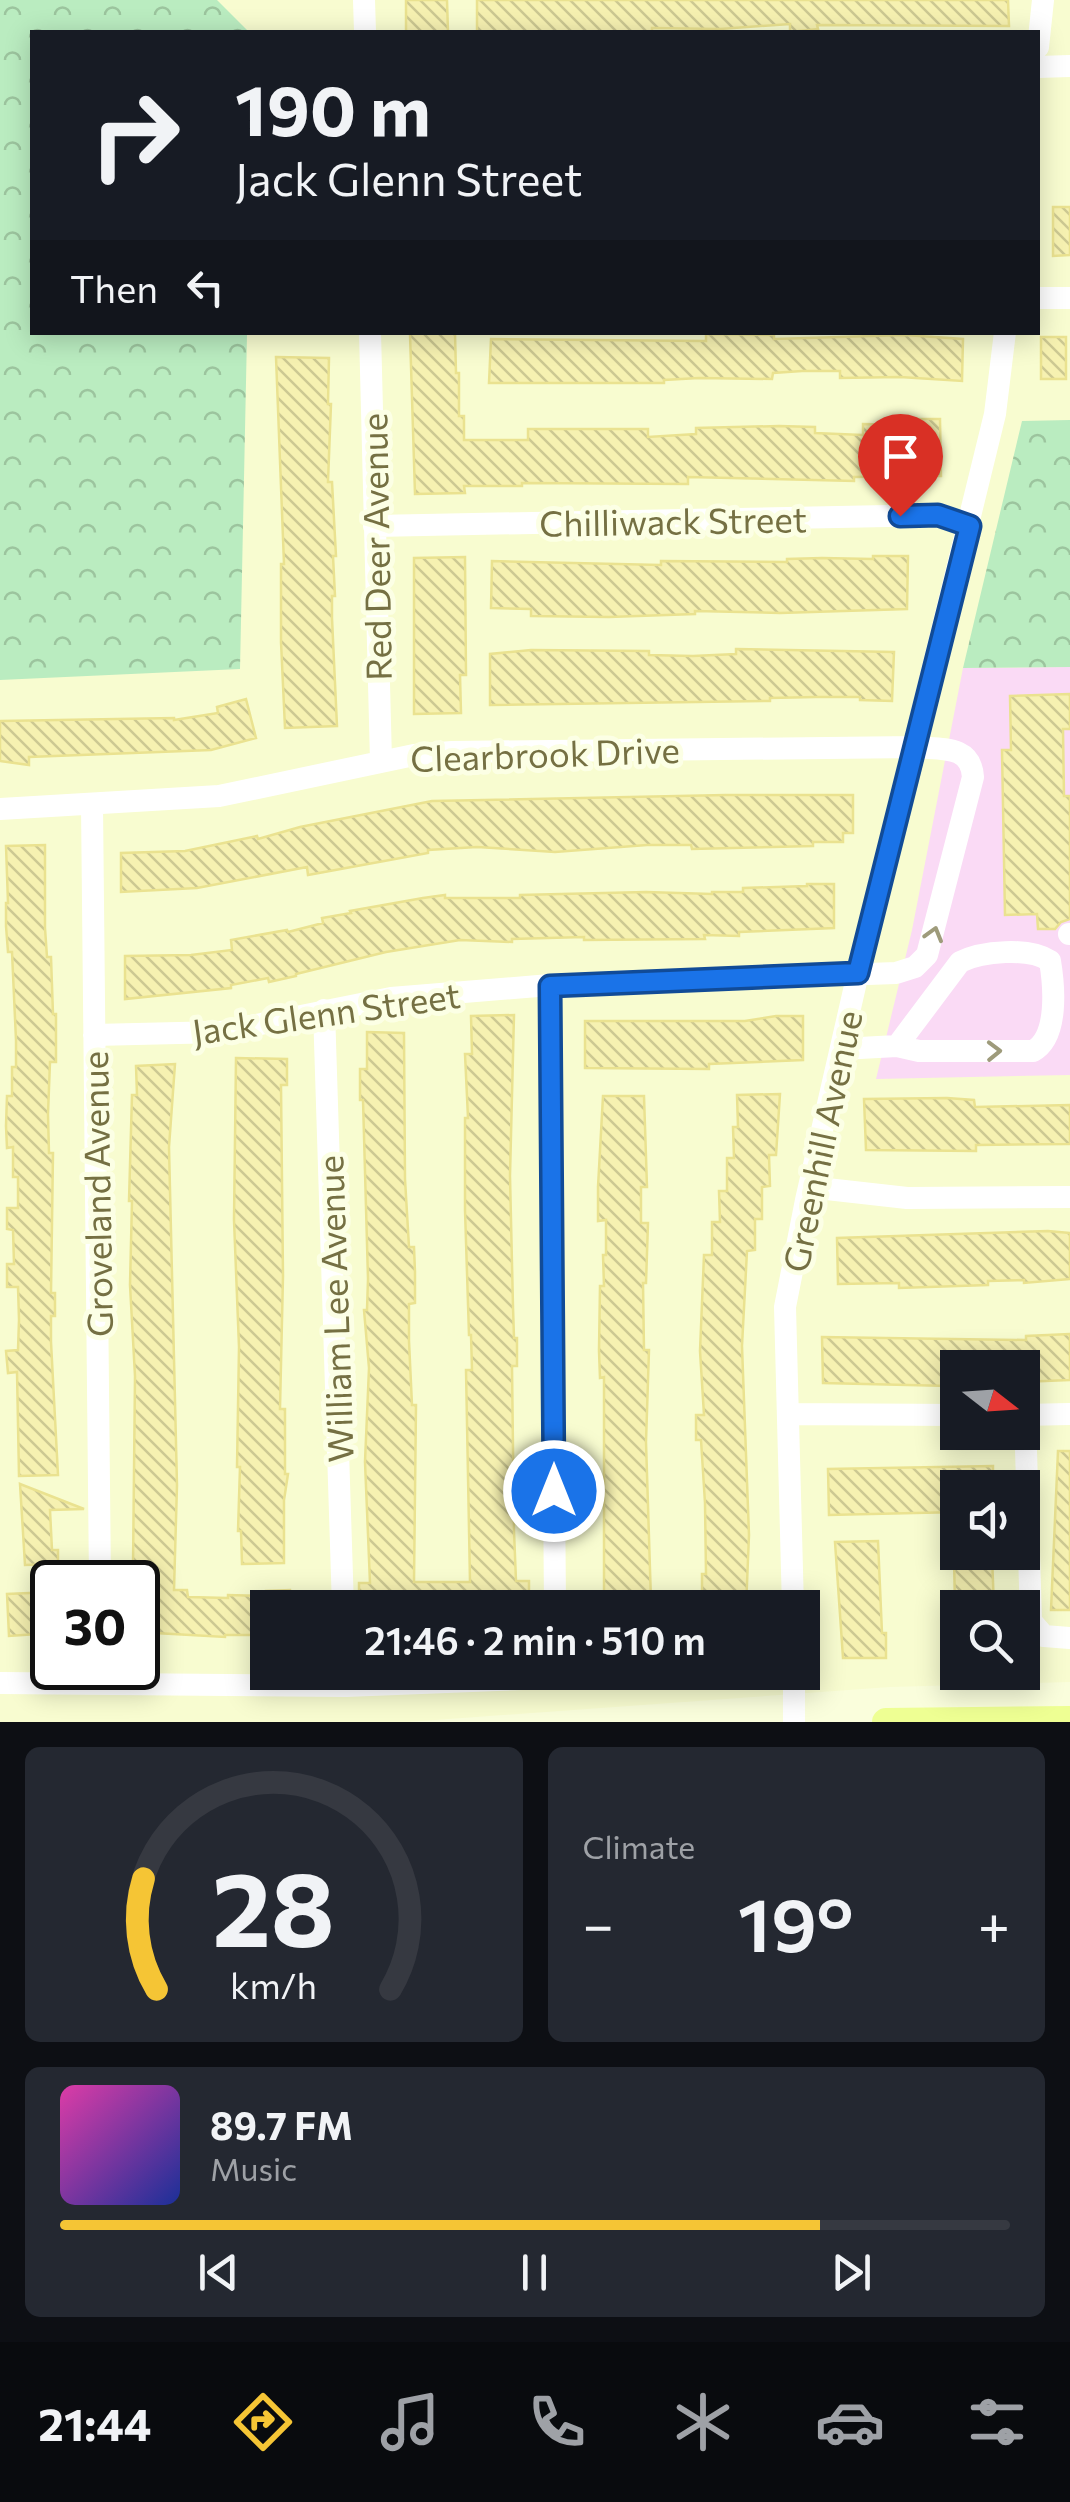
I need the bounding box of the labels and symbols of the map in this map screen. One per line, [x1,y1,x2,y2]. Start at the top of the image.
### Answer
street label: Red Deer Avenue [351,413,399,681]
pin [858,414,943,517]
street label: Chilliwack Street [539,496,807,544]
street label: Clearbrook Drive [409,727,681,779]
one-way arrow [922,925,943,943]
street label: Jack Glenn Street [189,972,463,1052]
street label: Greenhill Avenue [772,1006,870,1276]
one-way arrow [986,1040,1002,1062]
street label: Groveland Avenue [72,1051,120,1337]
street label: William Lee Avenue [307,1155,361,1463]
north arrow [940,1350,1040,1450]
position arrow [502,1439,606,1543]
speed limit sign: 30 [30,1560,160,1690]

